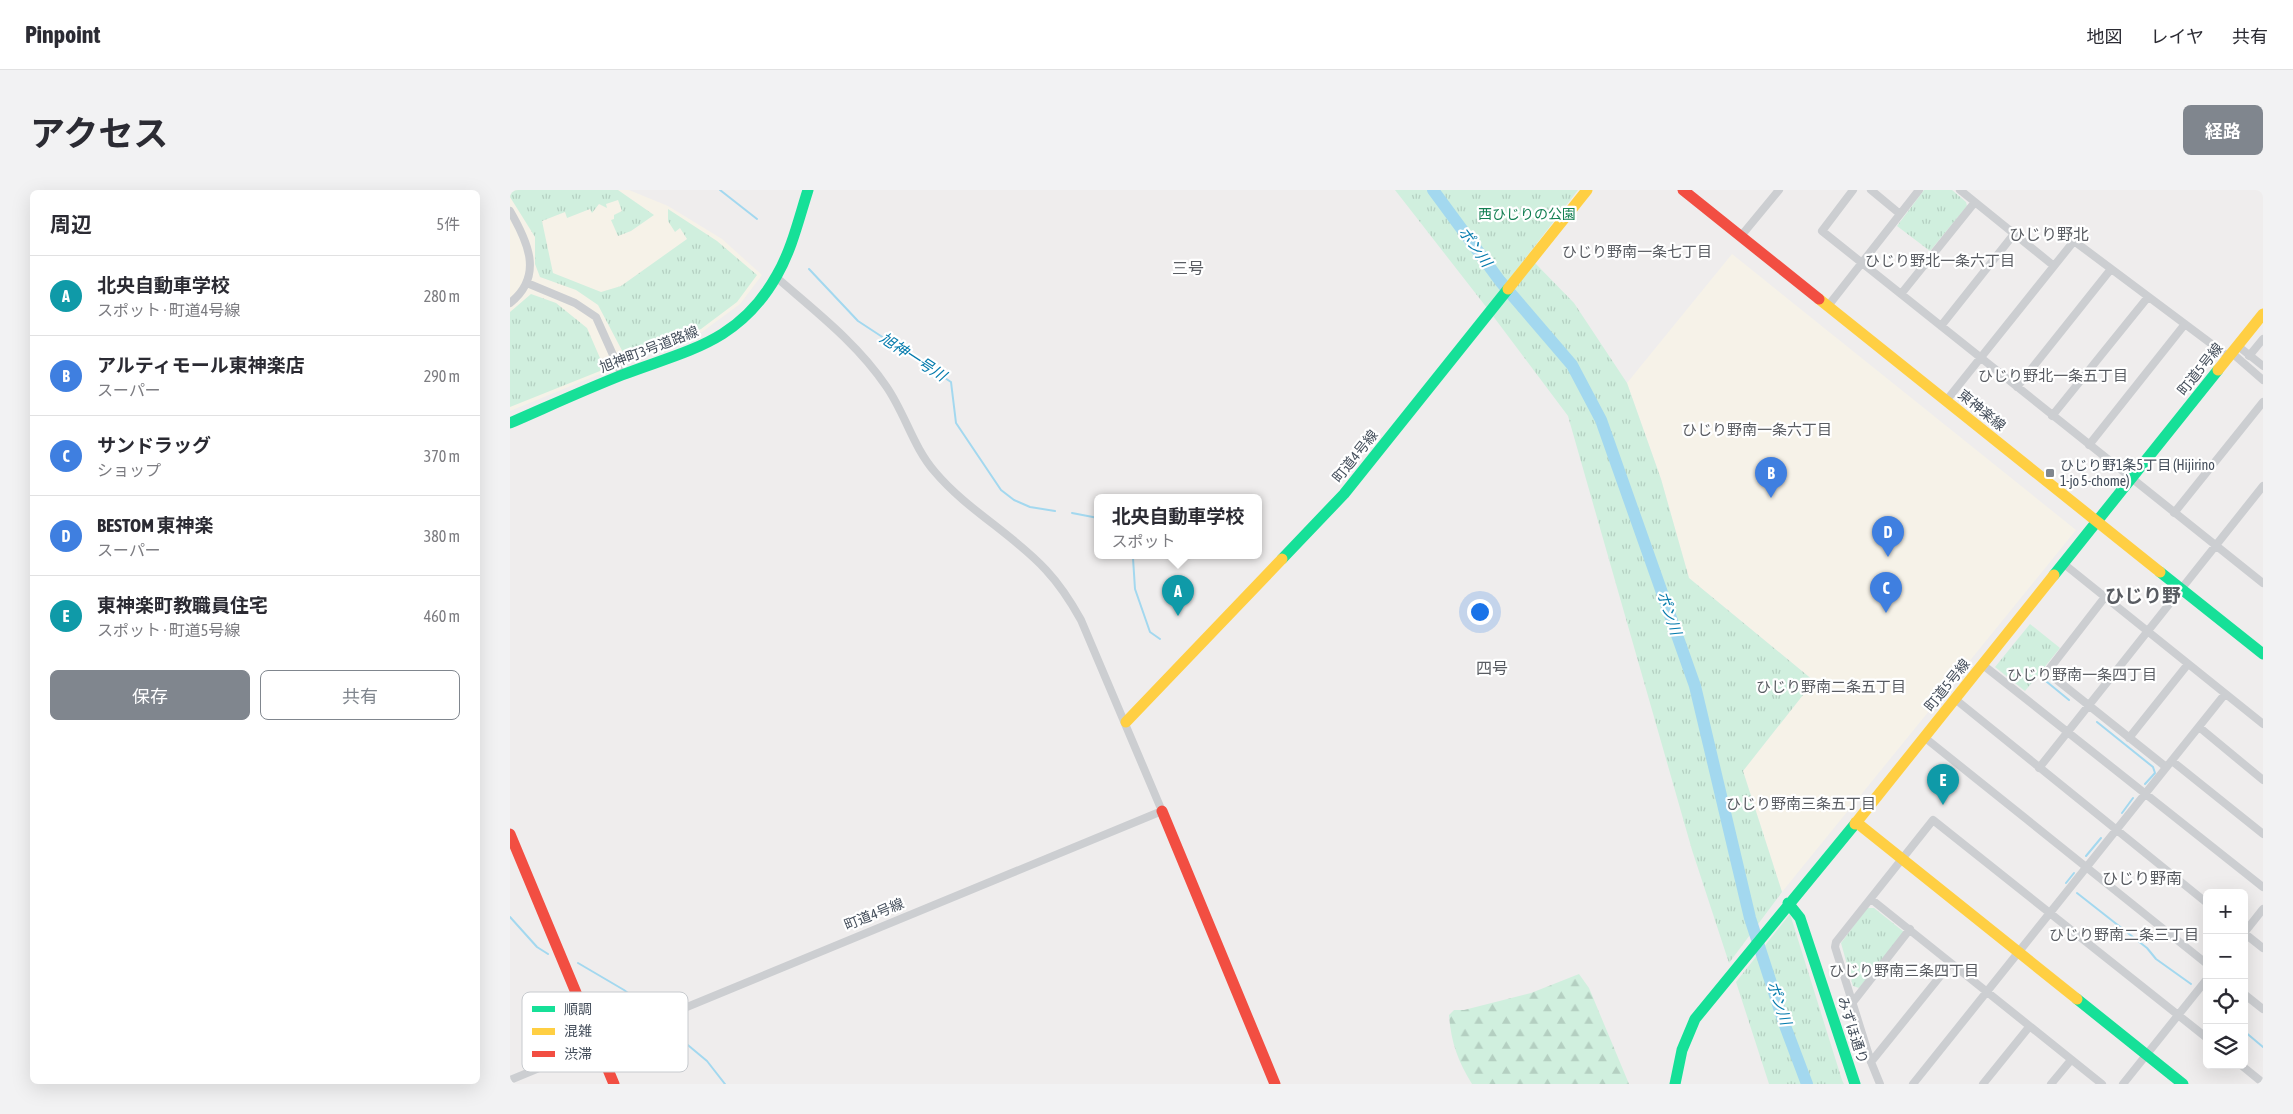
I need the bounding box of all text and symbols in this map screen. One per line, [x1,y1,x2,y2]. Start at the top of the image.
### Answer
text: Pinpoint [25,21,100,48]
text: 地図 [2087,26,2123,47]
text: レイヤ [2151,26,2204,47]
text: 共有 [2232,26,2268,47]
button: 経路 [2183,105,2263,155]
text: アクセス [30,113,168,153]
park label: 西ひじりの公園 [1478,206,1576,222]
text: 周辺 [50,212,92,236]
text: 5件 [436,215,460,233]
water label: ポン川 [1455,224,1497,272]
district label: ひじり野北 [2009,225,2089,243]
district label: ひじり野南一条七丁目 [1562,243,1712,260]
district label: ひじり野北一条六丁目 [1865,252,2015,269]
district label: 三号 [1172,259,1204,277]
text: 北央自動車学校 [97,274,230,296]
text: A [62,287,70,305]
text: 280 m [424,287,460,305]
text: スポット · 町道4号線 [97,301,240,319]
street label: 旭神町3号道路線 [597,323,701,375]
water label: 旭神一号川 [877,329,951,385]
street label: 町道5号線 [2174,340,2226,398]
text: アルティモール東神楽店 [97,354,305,376]
text: B [62,367,70,385]
text: 290 m [424,367,460,385]
district label: ひじり野北一条五丁目 [1978,367,2128,384]
text: スーパー [97,381,161,399]
street label: 東神楽線 [1955,386,2009,434]
district label: ひじり野南一条六丁目 [1682,421,1832,438]
street label: 町道4号線 [1329,427,1381,485]
text: サンドラッグ [97,434,211,456]
text: C [62,447,70,465]
text: 370 m [424,447,460,465]
pin: B [1755,457,1787,498]
place label: ひじり野1条5丁目 (Hijirino 1-jo 5-chome) [2060,457,2215,489]
text: ショップ [97,461,161,479]
marker: ひじり野1条5丁目 (Hijirino 1-jo 5-chome) [2044,467,2056,479]
popup [1094,494,1262,559]
text: 北央自動車学校 [1111,505,1245,527]
text: BESTOM 東神楽 [97,514,213,536]
pin: D [1872,516,1904,557]
text: D [62,527,70,545]
text: 380 m [424,527,460,545]
text: スポット [1111,532,1176,550]
text: スーパー [97,541,161,559]
pin: C [1870,572,1902,613]
pin: A [1162,575,1194,616]
district label: ひじり野 [2105,584,2181,606]
water label: ポン川 [1654,589,1685,639]
text: 東神楽町教職員住宅 [97,594,268,616]
your location [1467,599,1493,625]
text: E [63,607,69,625]
text: 460 m [424,607,460,625]
text: スポット · 町道5号線 [97,621,240,639]
street label: 町道5号線 [1921,656,1973,714]
district label: 四号 [1476,659,1508,677]
district label: ひじり野南一条四丁目 [2007,666,2157,683]
button: 保存 [50,670,250,720]
button: 共有 [260,670,460,720]
district label: ひじり野南二条五丁目 [1756,678,1906,695]
pin: E [1927,764,1959,805]
district label: ひじり野南三条五丁目 [1726,795,1876,812]
district label: ひじり野南 [2102,869,2182,887]
map controls [2203,889,2248,1069]
button: + [2203,889,2248,934]
street label: 町道4号線 [842,895,906,933]
district label: ひじり野南二条三丁目 [2049,926,2199,943]
button: − [2203,934,2248,979]
district label: ひじり野南三条四丁目 [1829,962,1979,979]
water label: ポン川 [1764,979,1795,1029]
button: locate [2203,979,2248,1024]
legend [522,992,688,1072]
street label: みずほ通り [1835,994,1871,1066]
text: 順調 [564,1001,592,1017]
text: 混雑 [564,1023,592,1039]
button: layers [2203,1024,2248,1069]
text: 渋滞 [564,1046,592,1062]

